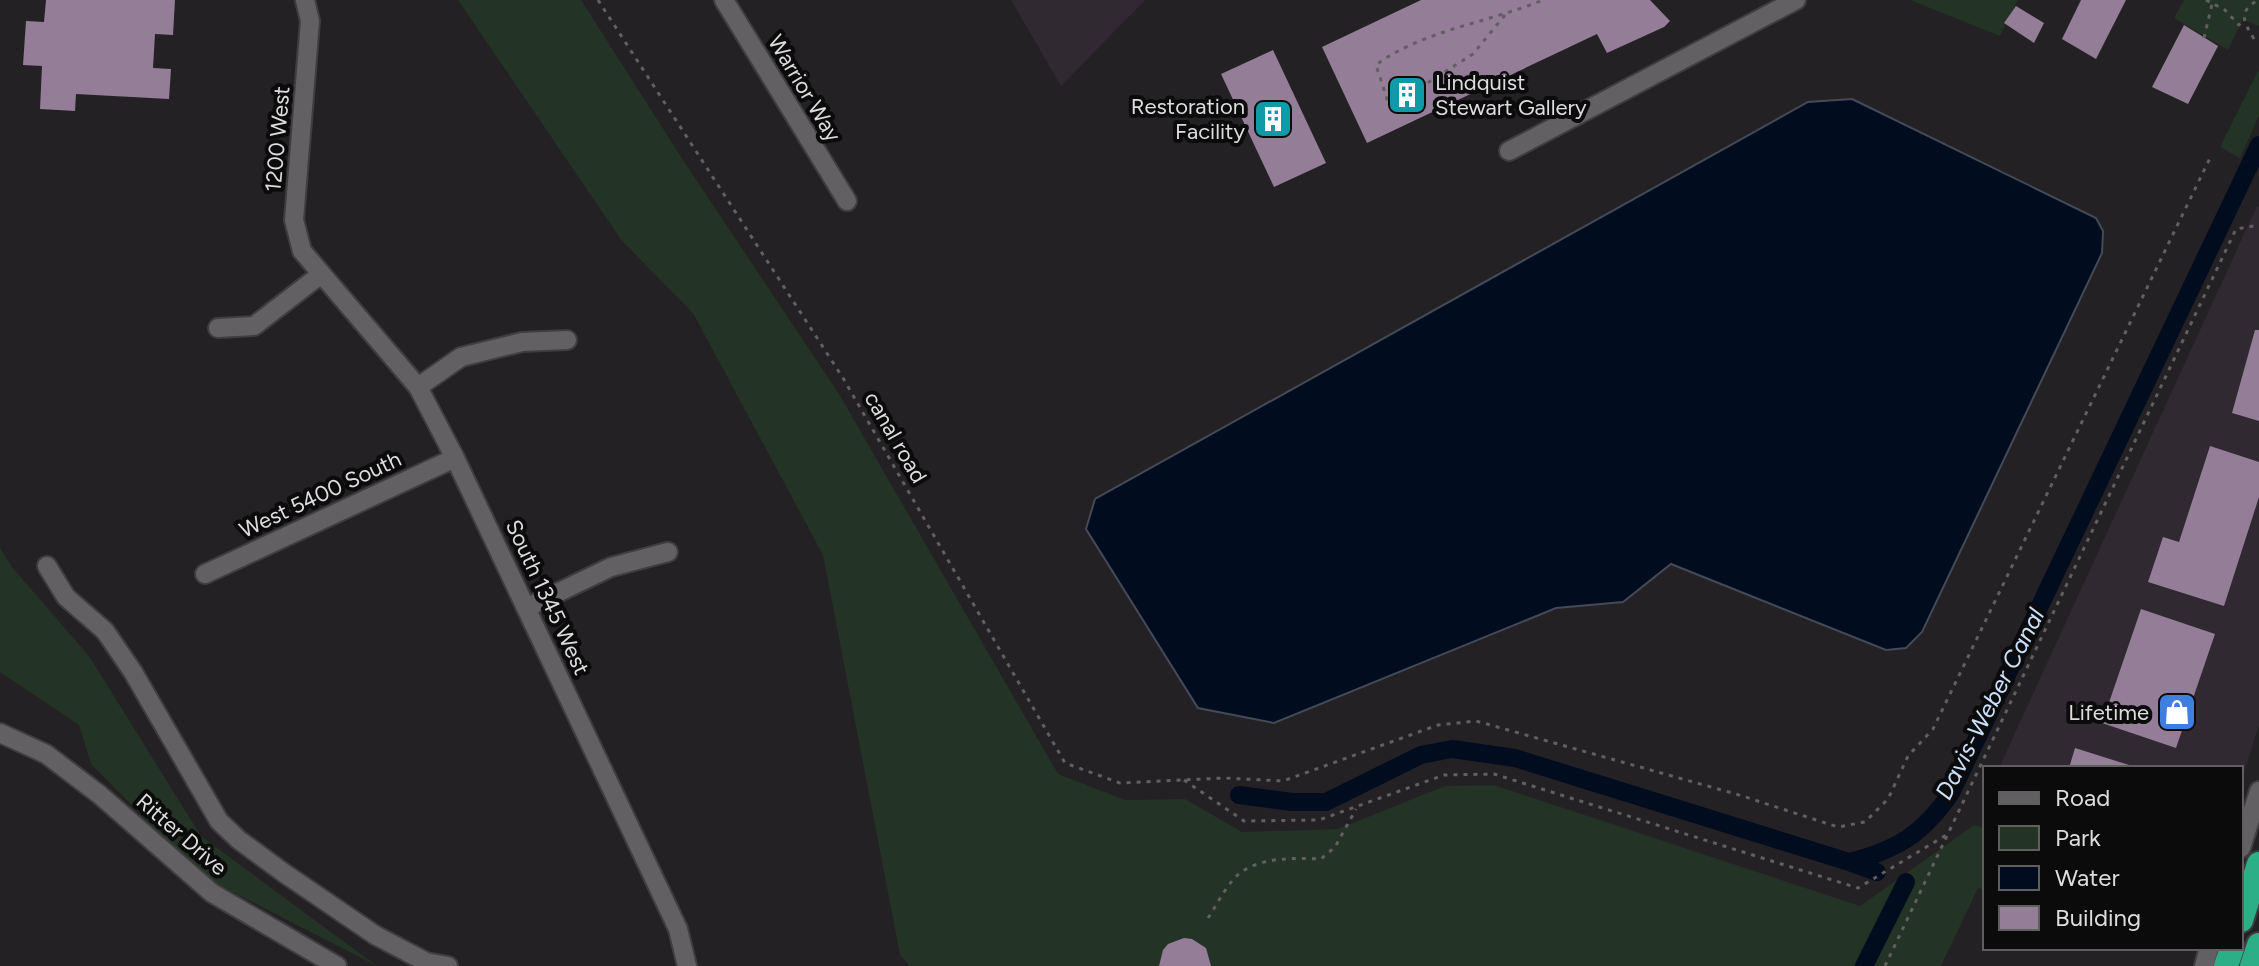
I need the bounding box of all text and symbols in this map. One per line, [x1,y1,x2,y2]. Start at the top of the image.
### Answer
street label: Warrior Way [762,30,847,147]
place label: Lindquist Stewart Gallery [1435,69,1587,121]
building icon: Lindquist Stewart Gallery [1386,74,1428,116]
street label: 1200 West [259,85,296,193]
place label: Restoration Facility [1131,93,1245,145]
building icon: Restoration Facility [1252,98,1294,140]
street label: canal road [859,387,933,488]
street label: West 5400 South [235,445,405,544]
street label: South 1345 West [500,515,595,679]
water label: Davis-Weber Canal [1929,603,2051,804]
shop icon: Lifetime [2156,691,2198,733]
place label: Lifetime [2068,699,2149,726]
legend [1983,766,2243,950]
text: Road [2055,783,2110,812]
street label: Ritter Drive [131,788,232,881]
text: Park [2055,823,2101,852]
text: Water [2055,863,2120,892]
text: Building [2055,903,2141,932]

